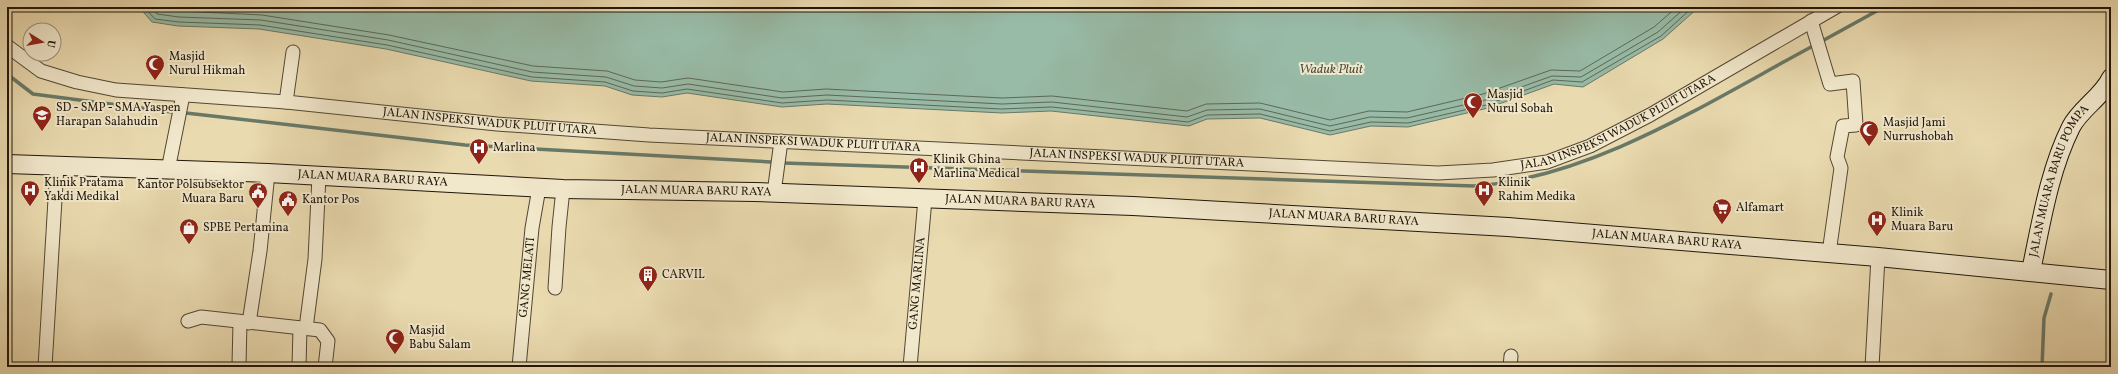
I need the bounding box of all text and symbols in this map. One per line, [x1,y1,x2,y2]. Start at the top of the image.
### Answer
north arrow [22,22,62,62]
text: U [42,38,58,49]
place label: Masjid Nurul Hikmah [169,49,245,79]
mosque icon: Masjid Nurul Hikmah [144,53,166,81]
water label: Waduk Pluit [1299,61,1364,79]
street label: JALAN INSPEKSI WADUK PLUIT UTARA [1519,70,1719,174]
place label: Masjid Nurul Sobah [1487,87,1553,117]
mosque icon: Masjid Nurul Sobah [1462,91,1484,119]
place label: SD - SMP - SMA Yaspen Harapan Salahudin [56,100,181,130]
street label: JALAN MUARA BARU POMPA [2026,101,2093,259]
school or university icon: SD - SMP - SMA Yaspen Harapan Salahudin [31,104,53,132]
street label: JALAN INSPEKSI WADUK PLUIT UTARA [382,104,598,139]
place label: Masjid Jami Nurrushobah [1883,115,1954,145]
mosque icon: Masjid Jami Nurrushobah [1858,119,1880,147]
street label: JALAN INSPEKSI WADUK PLUIT UTARA [705,130,921,156]
hospital icon: Marlina [468,137,490,165]
place label: Marlina [493,140,536,156]
street label: JALAN INSPEKSI WADUK PLUIT UTARA [1029,145,1245,172]
place label: Klinik Ghina Marlina Medical [933,152,1020,182]
hospital icon: Klinik Ghina Marlina Medical [908,156,930,184]
street label: JALAN MUARA BARU RAYA [297,167,449,191]
place label: Klinik Pratama Yakdi Medikal [44,175,124,205]
place label: Klinik Rahim Medika [1498,175,1576,205]
place label: Kantor Polsubsektor Muara Baru [137,177,244,207]
hospital icon: Klinik Pratama Yakdi Medikal [19,179,41,207]
hospital icon: Klinik Rahim Medika [1473,179,1495,207]
public building icon: Kantor Polsubsektor Muara Baru [247,181,269,209]
street label: JALAN MUARA BARU RAYA [621,182,772,201]
public building icon: Kantor Pos [277,189,299,217]
street label: JALAN MUARA BARU RAYA [945,191,1096,213]
place label: Kantor Pos [302,192,359,208]
supermarket icon: Alfamart [1711,197,1733,225]
place label: Alfamart [1736,200,1784,216]
place label: Klinik Muara Baru [1891,205,1954,235]
street label: JALAN MUARA BARU RAYA [1268,206,1420,230]
hospital icon: Klinik Muara Baru [1866,209,1888,237]
shop icon: SPBE Pertamina [178,217,200,245]
place label: SPBE Pertamina [203,220,289,236]
street label: JALAN MUARA BARU RAYA [1591,226,1743,254]
street label: GANG MELATI [516,236,539,318]
street label: GANG MARLINA [905,236,930,330]
building icon: CARVIL [637,264,659,292]
place label: CARVIL [662,267,705,283]
place label: Masjid Babu Salam [409,323,471,353]
mosque icon: Masjid Babu Salam [384,327,406,355]

